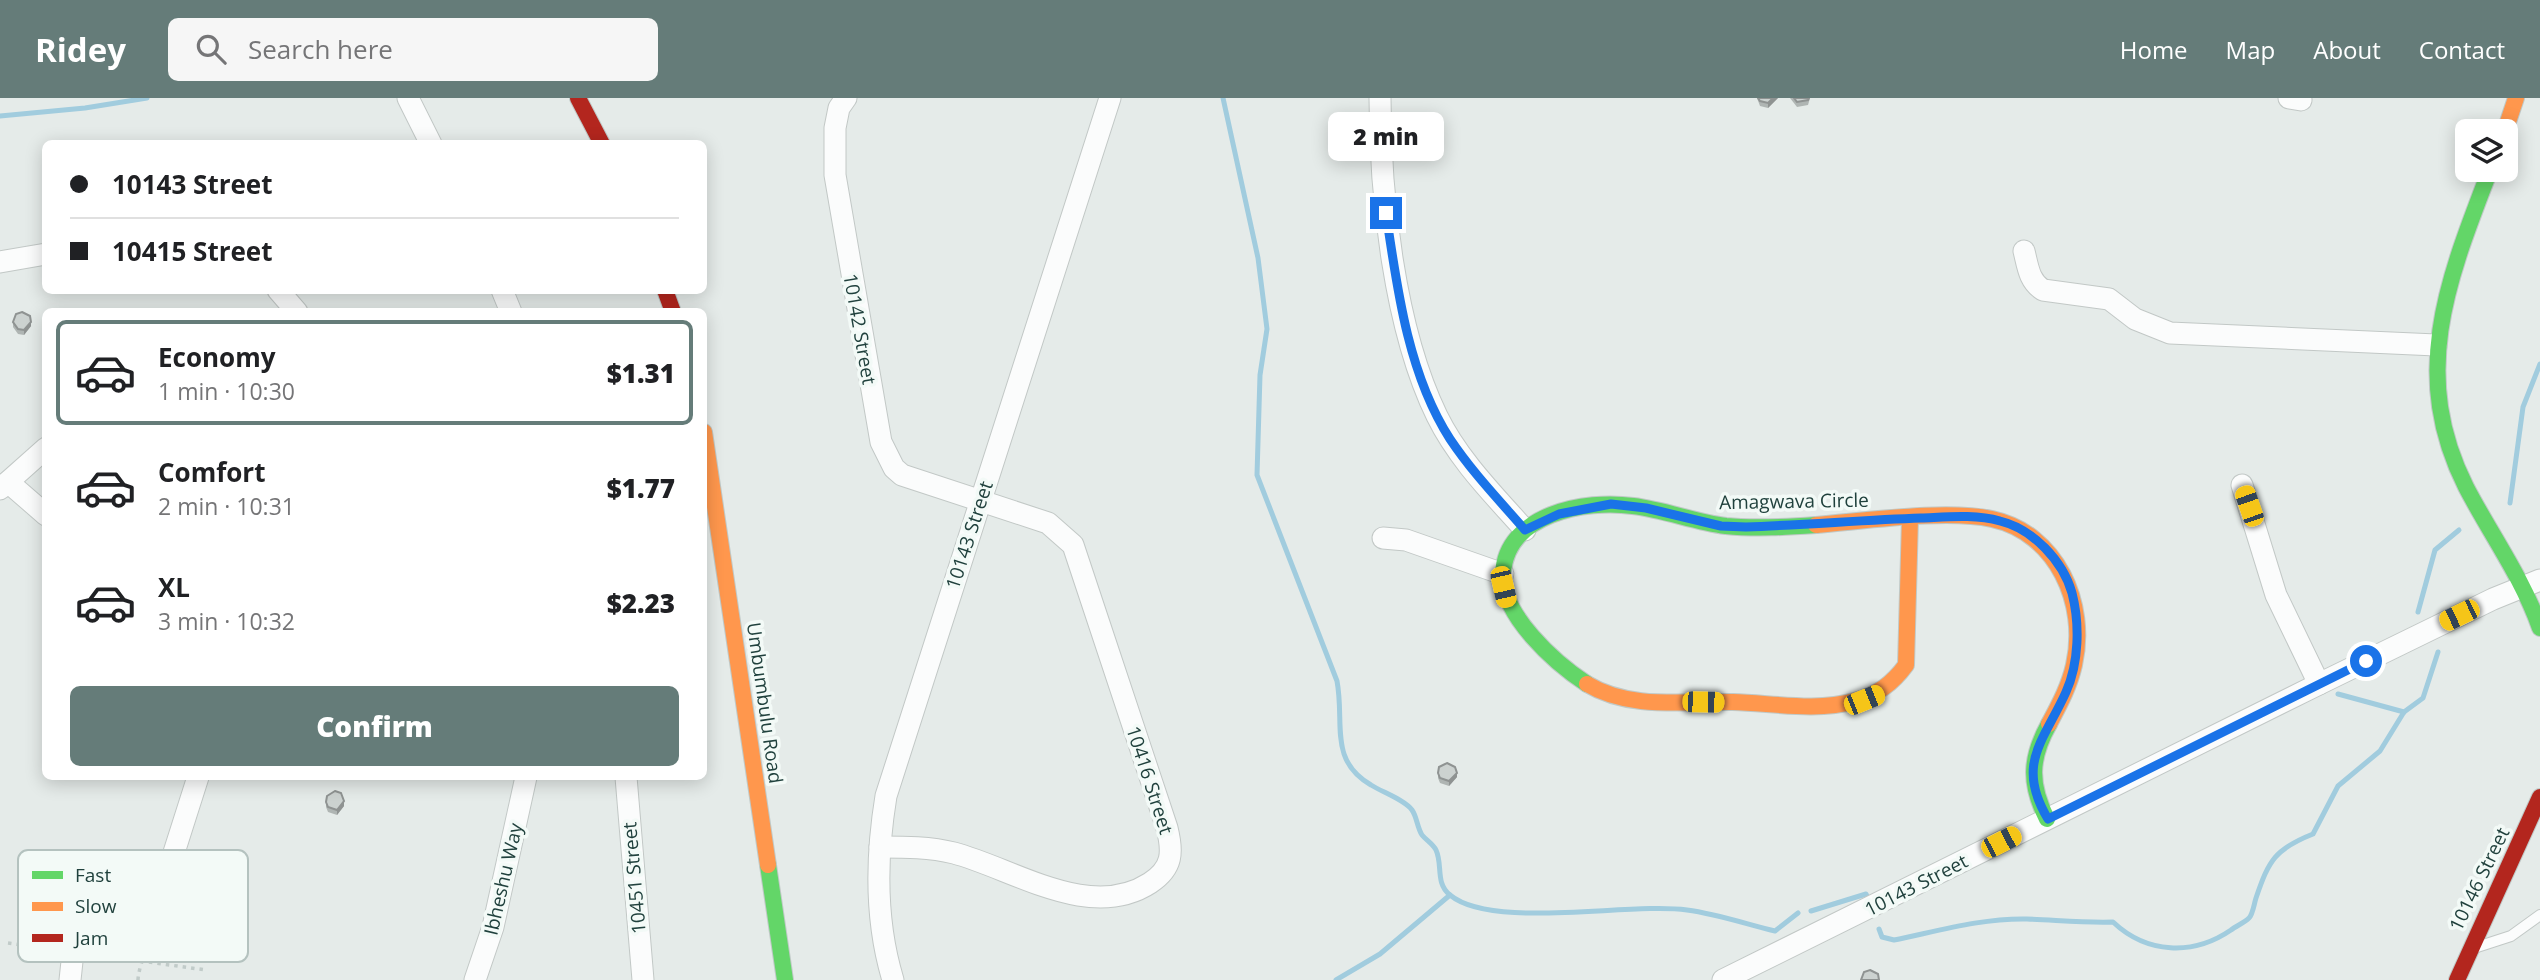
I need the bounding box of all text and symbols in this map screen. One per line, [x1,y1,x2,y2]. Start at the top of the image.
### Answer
search box [168,18,658,81]
text: Ridey [35,27,126,72]
icon: search [192,30,230,68]
text: Search here [248,31,393,67]
text: Home [2120,33,2188,66]
text: Map [2226,33,2275,66]
text: About [2313,33,2381,66]
text: Contact [2419,33,2505,66]
callout: 2 min [1328,111,1444,160]
map controls [2455,119,2518,182]
button: layers [2455,119,2518,182]
text: 2 min [1353,120,1419,152]
text: 10143 Street [112,166,273,202]
route end [1370,197,1402,229]
text: 10415 Street [112,233,273,269]
street label: 10142 Street [837,271,883,387]
text: Economy [158,339,276,375]
icon: car [74,341,137,404]
text: $1.31 [607,355,675,391]
text: 1 min · 10:30 [158,375,295,407]
text: Comfort [158,454,265,490]
icon: car [74,456,137,519]
text: $1.77 [607,470,675,506]
street label: 10143 Street [939,477,999,592]
car [2233,483,2266,529]
street label: Amagwava Circle [1719,487,1869,515]
text: 2 min · 10:31 [158,490,295,522]
car [1489,564,1518,610]
text: XL [158,569,190,605]
icon: car [74,571,137,634]
text: $2.23 [607,585,675,621]
car [2436,596,2483,634]
text: 3 min · 10:32 [158,605,295,637]
street label: Umbumbulu Road [741,621,789,785]
route start [2350,645,2382,677]
car [1841,682,1888,718]
button: Confirm [70,686,679,766]
car [1682,691,1725,713]
street label: 10416 Street [1120,723,1180,838]
street label: Ibheshu Way [477,820,529,938]
street label: 10451 Street [616,821,652,935]
car [1978,823,2025,861]
street label: 10146 Street [2443,823,2515,935]
street label: 10143 Street [1860,848,1972,922]
legend [18,850,248,962]
text: Fast [75,862,111,888]
text: Slow [75,893,117,919]
text: Jam [73,925,108,951]

